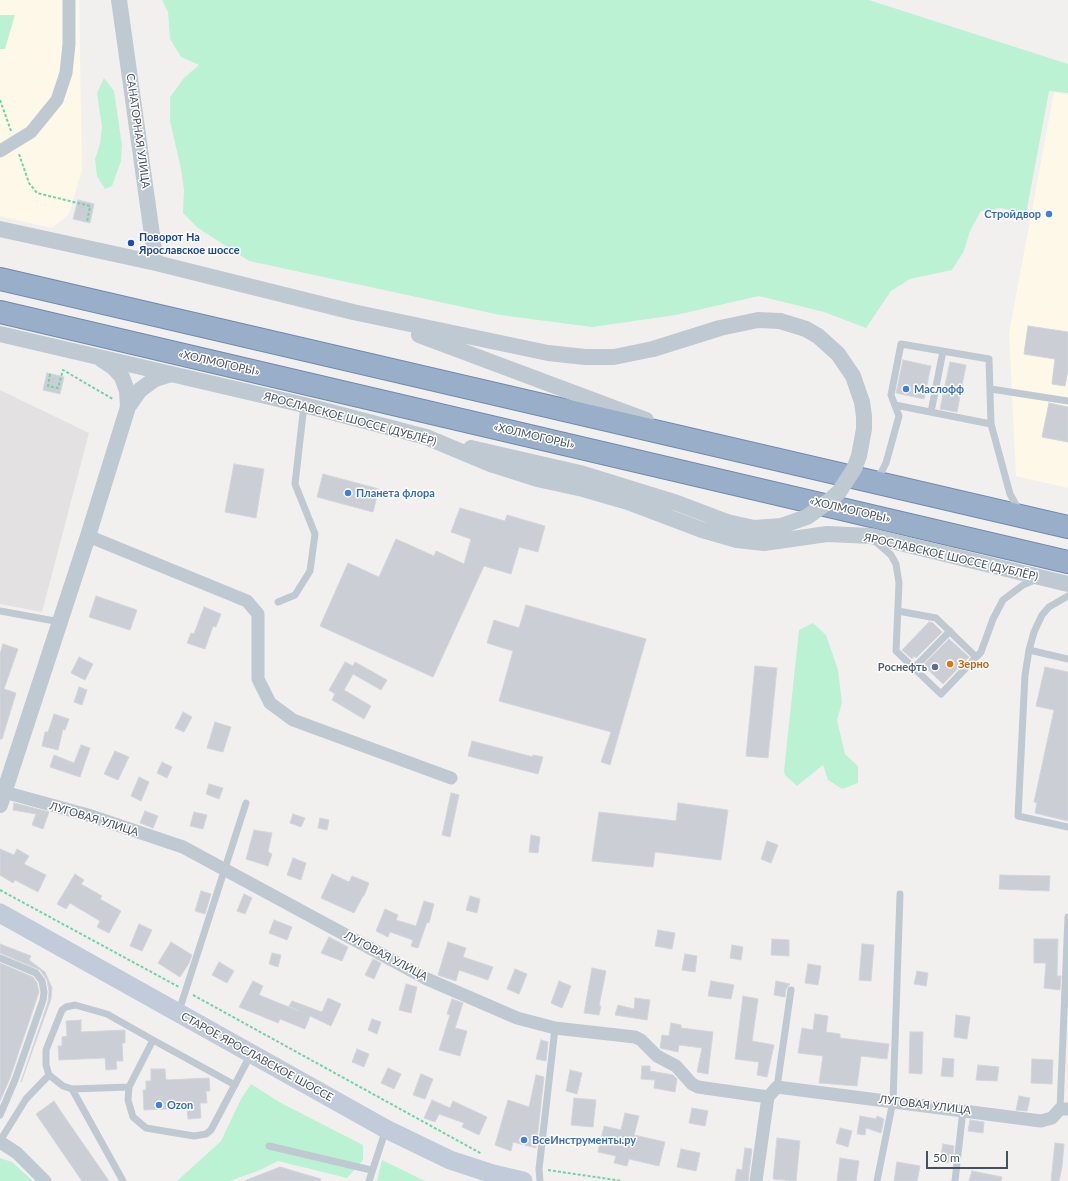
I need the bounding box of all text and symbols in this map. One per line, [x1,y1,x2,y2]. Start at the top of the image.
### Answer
street label: САНАТОРНАЯ УЛИЦА [123,73,153,189]
place label: Стройдвор [984,207,1041,221]
marker: Стройдвор [1044,209,1054,219]
place label: Поворот На Ярославское шоссе [139,230,240,256]
marker: Поворот На Ярославское шоссе [126,238,136,248]
street label: «ХОЛМОГОРЫ» [177,347,261,379]
place label: Маслофф [914,382,964,396]
marker: Маслофф [901,384,911,394]
street label: ЯРОСЛАВСКОЕ ШОССЕ (ДУБЛЁР) [262,390,438,448]
street label: «ХОЛМОГОРЫ» [492,420,576,452]
place label: Планета флора [356,486,435,500]
marker: Планета флора [343,488,353,498]
street label: «ХОЛМОГОРЫ» [808,494,892,526]
street label: ЯРОСЛАВСКОЕ ШОССЕ (ДУБЛЁР) [863,531,1039,583]
place label: Зерно [958,657,989,671]
marker: Зерно [945,659,955,669]
place label: Роснефть [878,660,927,674]
marker: Роснефть [930,662,940,672]
street label: ЛУГОВАЯ УЛИЦА [48,799,140,839]
street label: ЛУГОВАЯ УЛИЦА [342,928,430,984]
street label: СТАРОЕ ЯРОСЛАВСКОЕ ШОССЕ [179,1010,335,1104]
street label: ЛУГОВАЯ УЛИЦА [878,1093,972,1117]
place label: Ozon [167,1098,193,1112]
marker: Ozon [154,1100,164,1110]
place label: ВсеИнструменты.ру [532,1133,636,1147]
marker: ВсеИнструменты.ру [519,1135,529,1145]
scale bar [928,1143,1010,1169]
text: 50 m [933,1150,960,1165]

